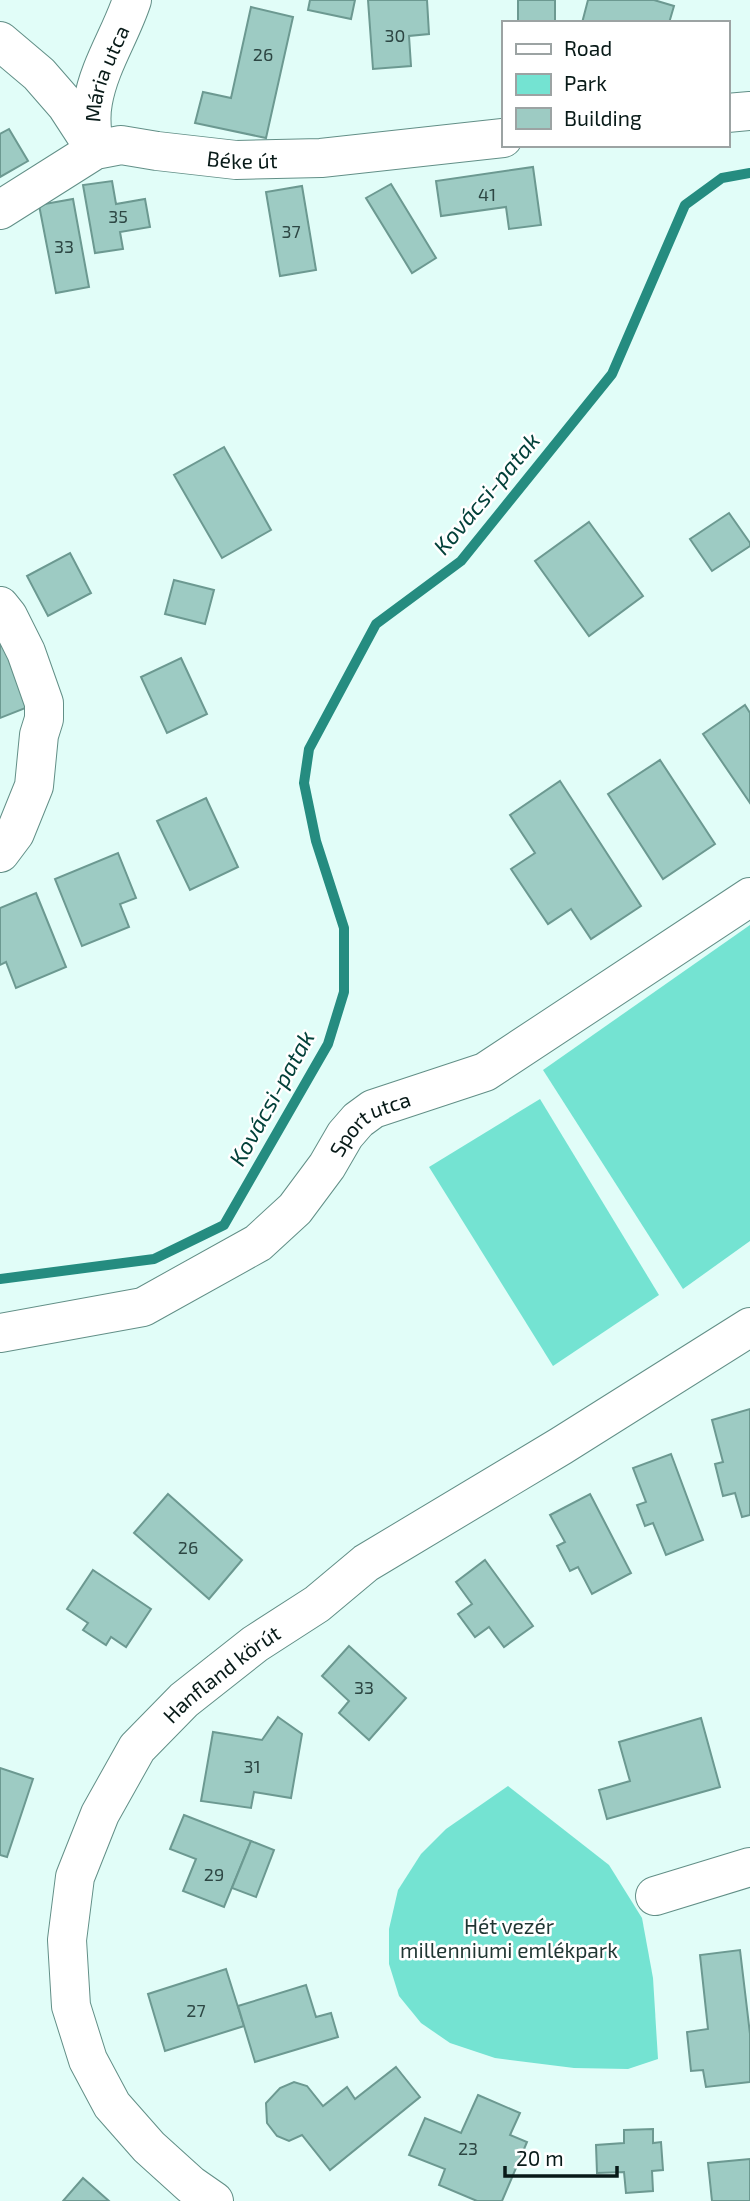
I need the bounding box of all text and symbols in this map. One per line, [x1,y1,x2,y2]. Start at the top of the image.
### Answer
street label: Mária utca [79,21,133,123]
legend [502,21,729,147]
house number: 30 [385,24,405,46]
text: Road [564,35,612,60]
house number: 26 [253,43,273,65]
text: Park [564,70,607,95]
text: Building [564,105,642,130]
street label: Béke út [206,144,278,173]
house number: 41 [478,183,496,205]
house number: 35 [108,205,128,227]
house number: 37 [281,220,301,242]
house number: 33 [54,235,74,257]
water label: Kovácsi-patak [427,426,545,560]
water label: Kovácsi-patak [222,1025,320,1171]
street label: Sport utca [323,1085,413,1160]
house number: 26 [178,1536,198,1558]
street label: Hanfland körút [157,1619,284,1727]
house number: 33 [354,1676,374,1698]
house number: 31 [243,1755,261,1777]
house number: 29 [204,1863,224,1885]
park label: Hét vezér millenniumi emlékpark [400,1913,618,1962]
house number: 27 [186,1999,206,2021]
scale bar [505,2134,617,2178]
house number: 23 [458,2137,478,2159]
text: 20 m [516,2145,564,2170]

